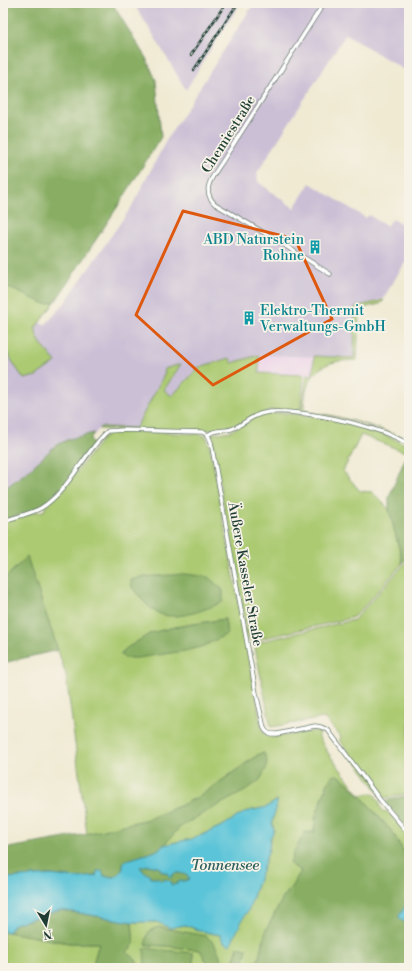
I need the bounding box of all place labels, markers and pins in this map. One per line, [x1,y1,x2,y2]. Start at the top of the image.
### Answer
place label: ABD Naturstein Rohne [202,231,305,265]
building icon: ABD Naturstein Rohne [307,239,323,255]
place label: Elektro-Thermit Verwaltungs-GmbH [259,302,387,336]
building icon: Elektro-Thermit Verwaltungs-GmbH [241,310,257,326]

